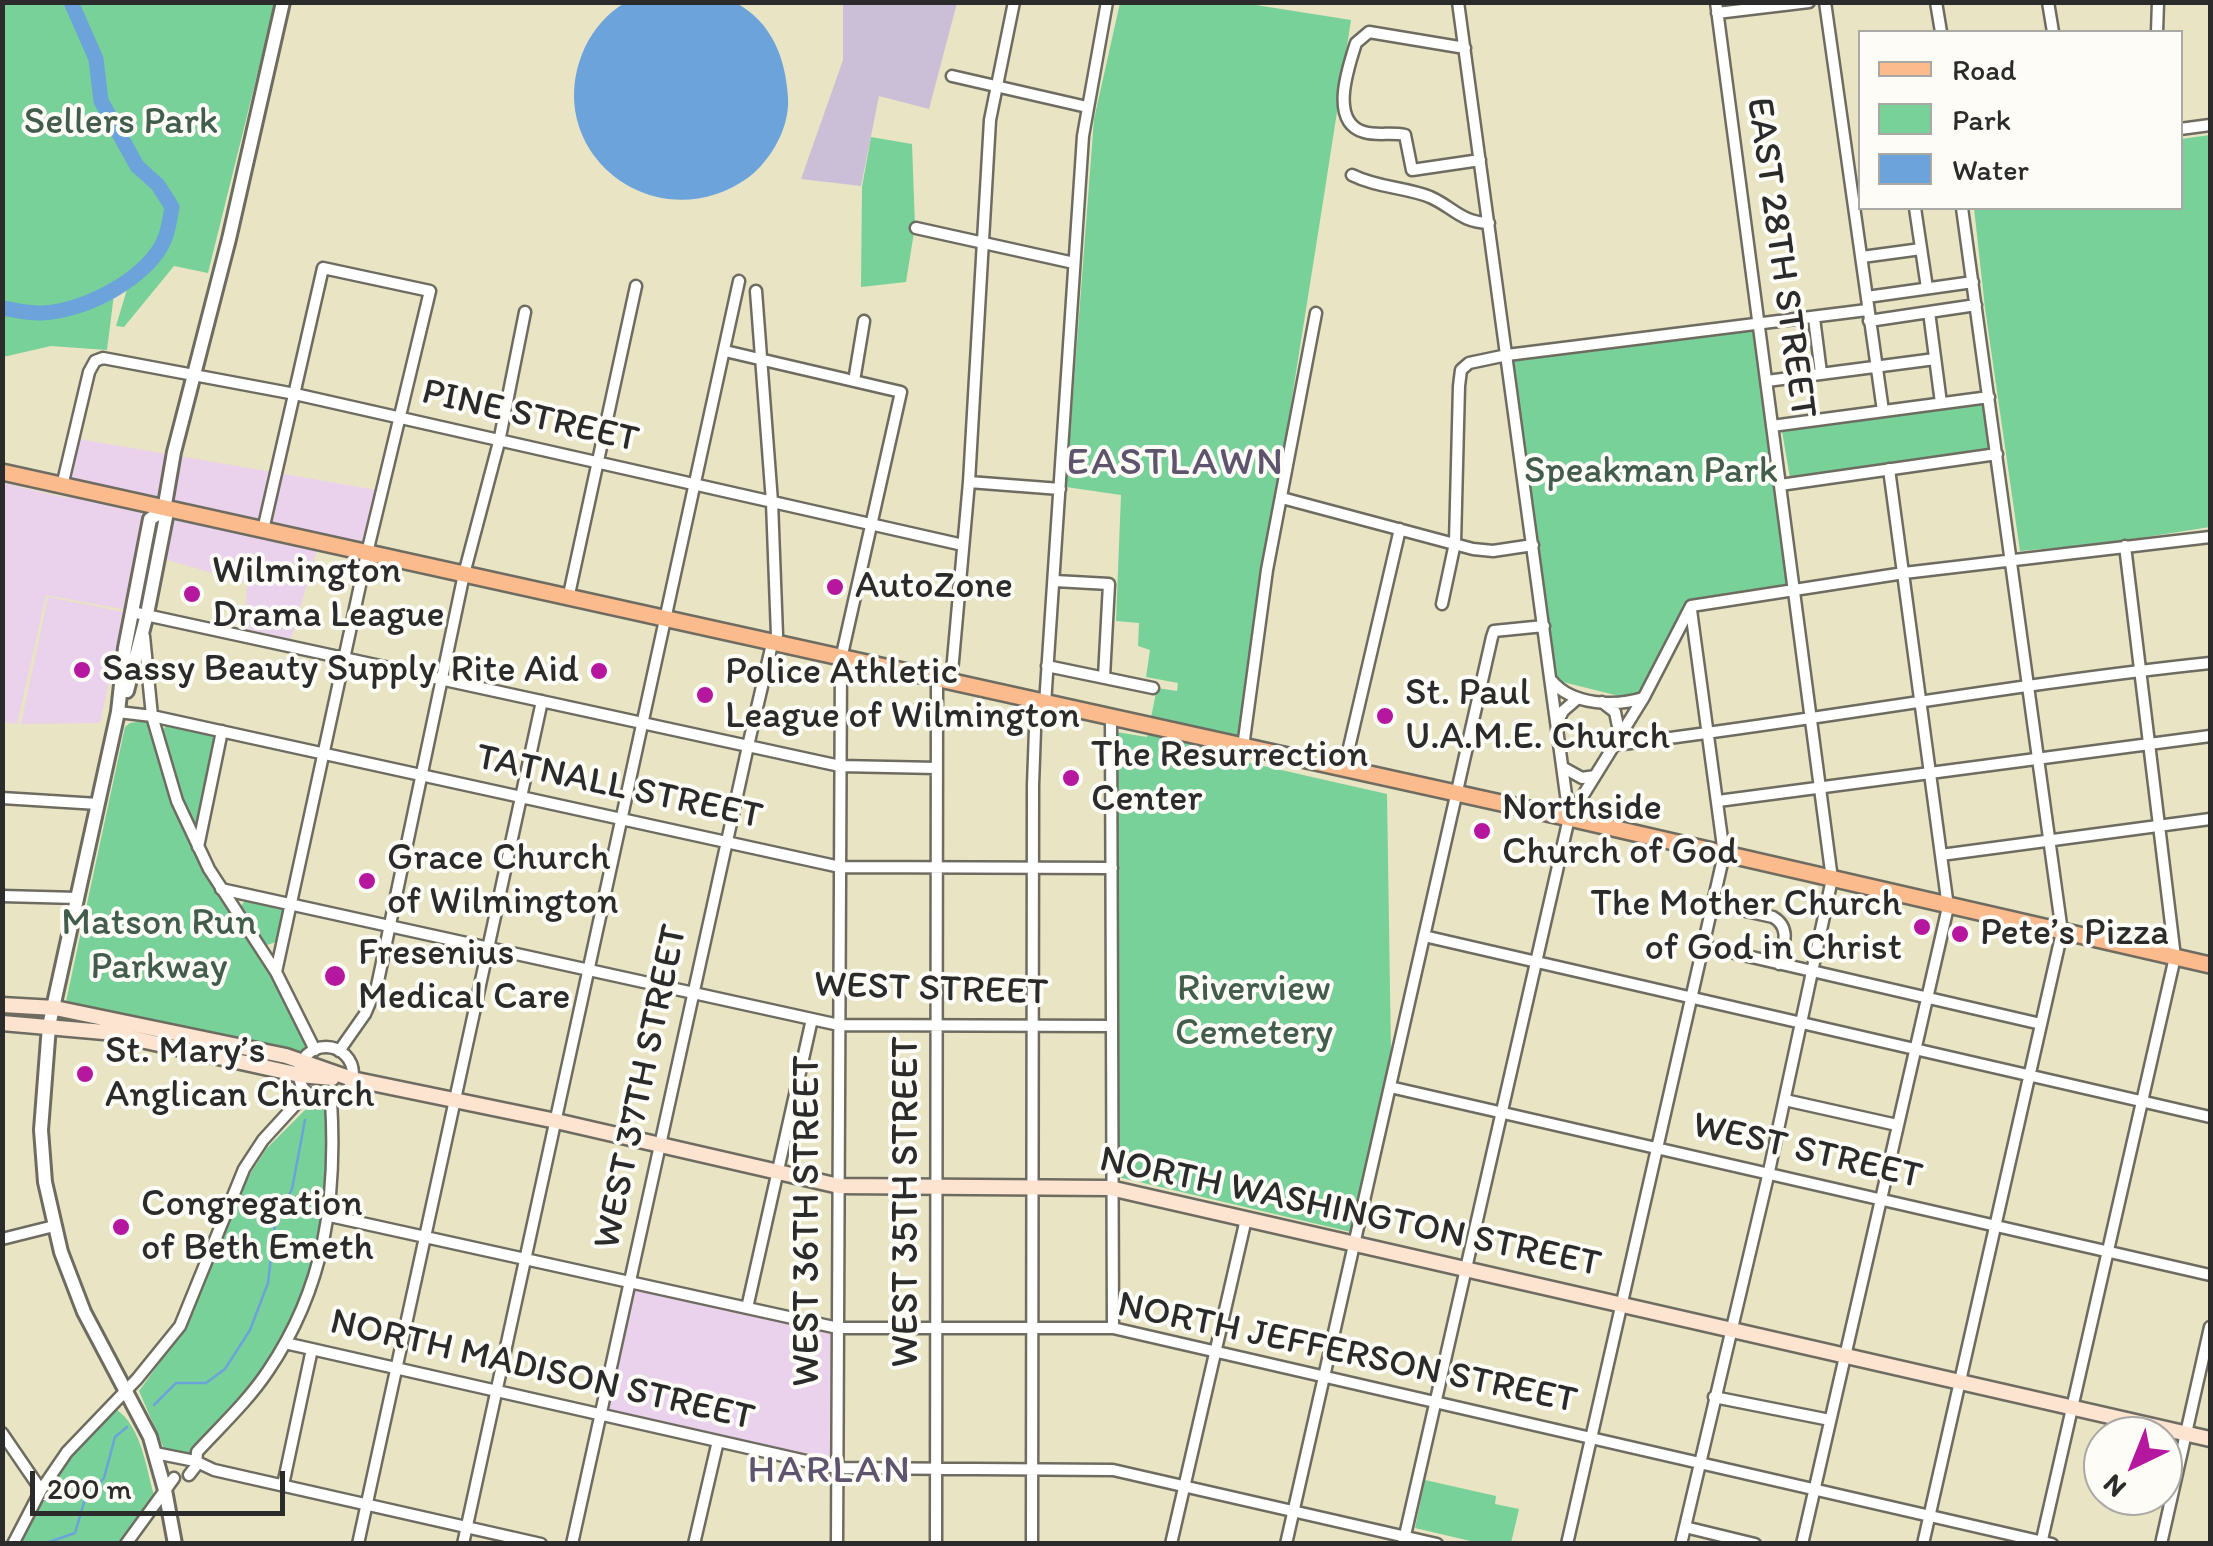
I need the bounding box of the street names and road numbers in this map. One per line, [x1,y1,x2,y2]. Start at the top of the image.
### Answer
street label: EAST 28TH STREET [1735,95,1825,421]
street label: PINE STREET [417,370,643,464]
street label: TATNALL STREET [472,735,766,841]
street label: WEST 37TH STREET [585,921,699,1253]
street label: WEST STREET [813,963,1049,1017]
street label: WEST 35TH STREET [884,1036,930,1368]
street label: WEST 36TH STREET [785,1055,831,1387]
street label: WEST STREET [1688,1103,1926,1201]
street label: NORTH WASHINGTON STREET [1095,1138,1605,1288]
street label: NORTH JEFFERSON STREET [1113,1283,1581,1425]
street label: NORTH MADISON STREET [326,1300,758,1442]

